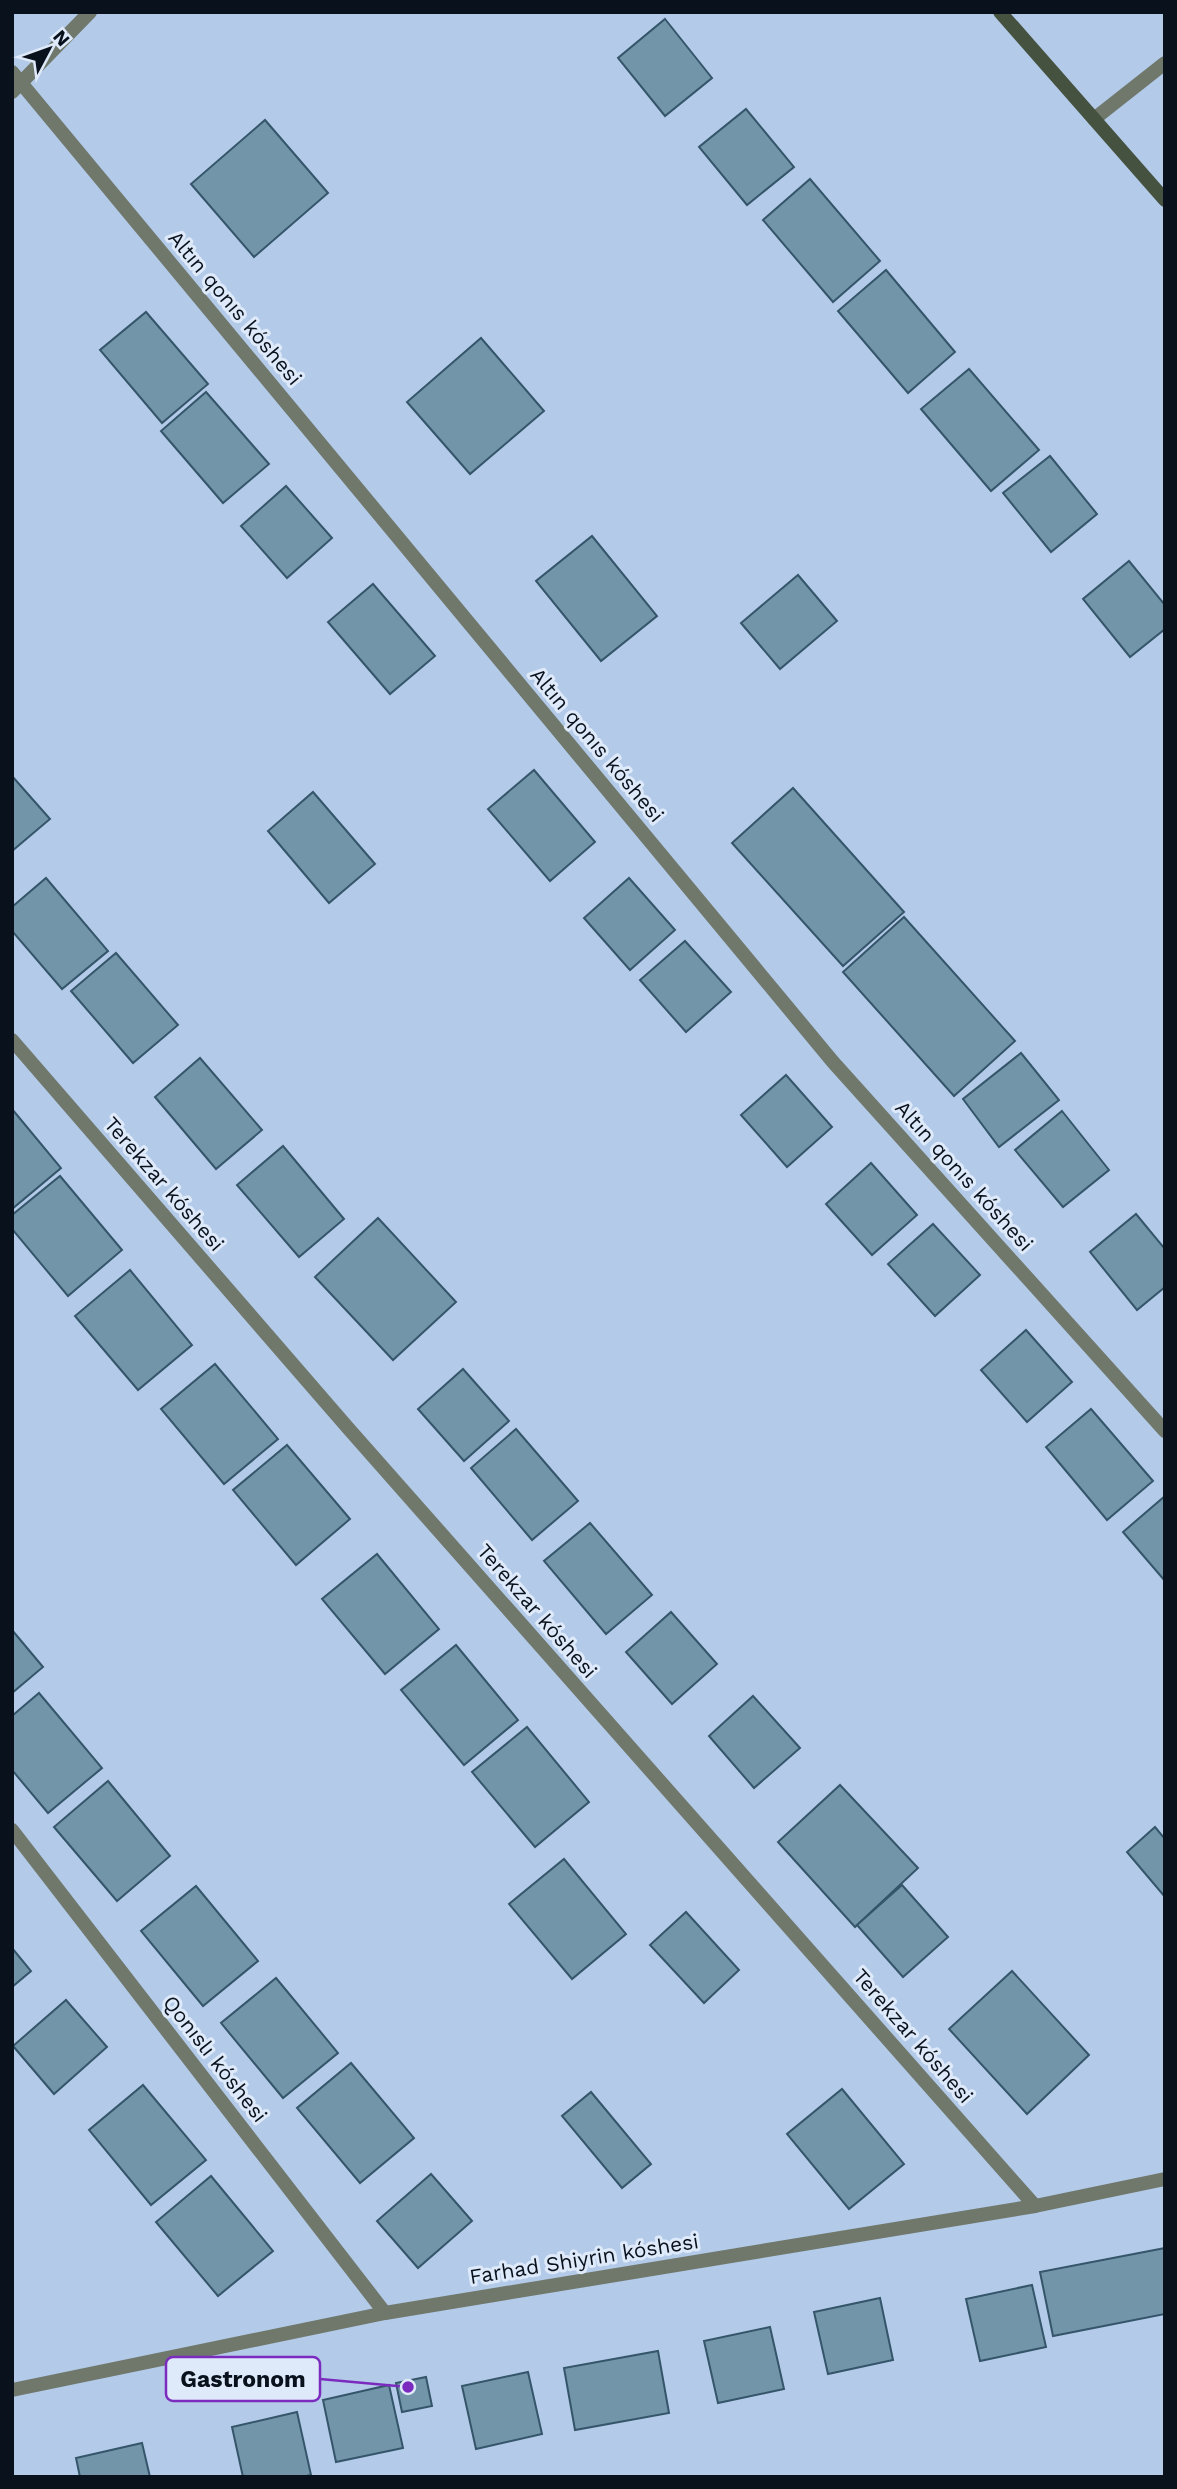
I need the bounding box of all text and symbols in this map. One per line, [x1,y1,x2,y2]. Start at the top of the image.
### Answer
north arrow [14,14,84,84]
text: N [48,25,75,51]
street label: Altın qonıs kóshesi [163,225,307,390]
street label: Altın qonıs kóshesi [525,662,669,827]
street label: Altın qonıs kóshesi [890,1095,1039,1256]
street label: Terekzar kóshesi [99,1111,230,1256]
street label: Terekzar kóshesi [472,1538,603,1683]
street label: Terekzar kóshesi [848,1963,979,2108]
street label: Qonıslı kóshesi [158,1990,273,2127]
street label: Farhad Shiyrin kóshesi [468,2228,700,2289]
callout: Gastronom [166,2357,320,2401]
text: Gastronom [180,2366,306,2393]

